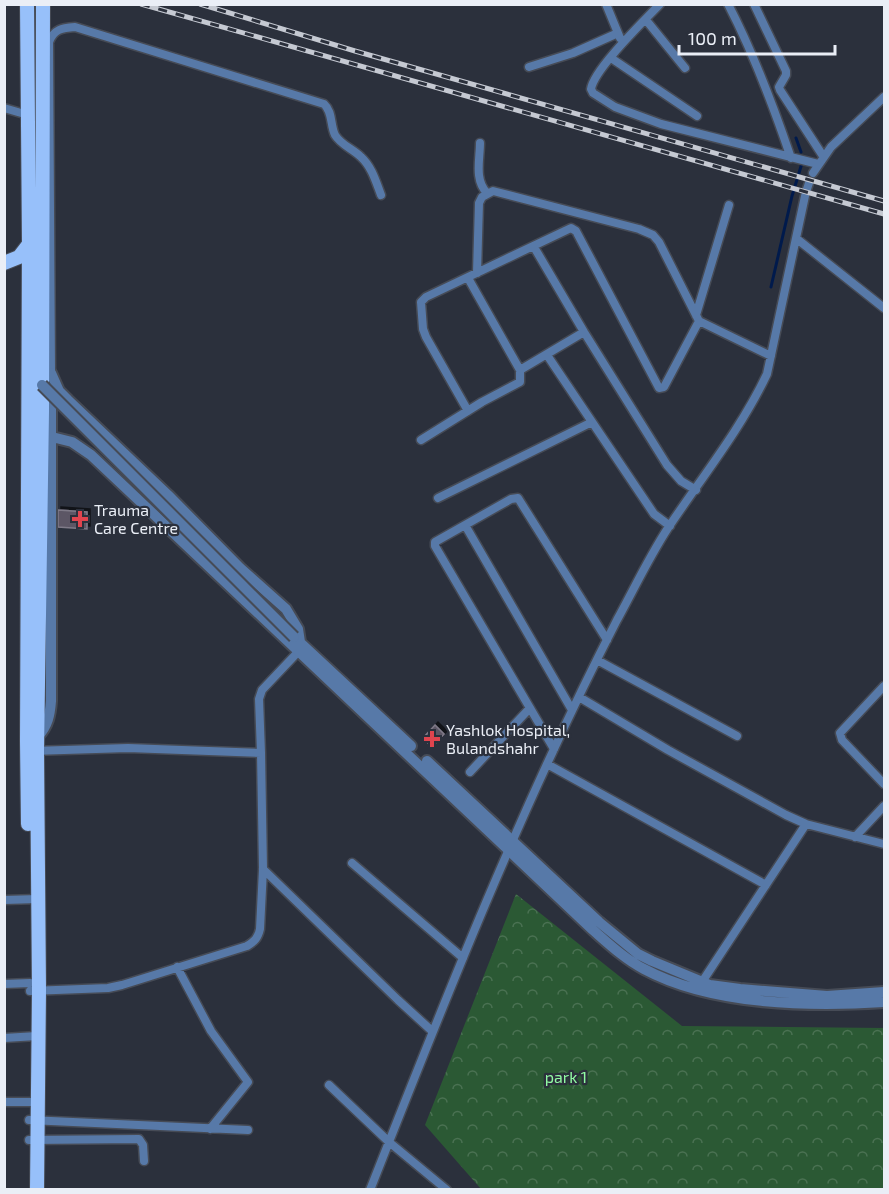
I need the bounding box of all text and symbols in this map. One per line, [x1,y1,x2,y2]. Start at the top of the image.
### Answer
scale bar [679,18,835,56]
text: 100 m [688,27,737,49]
place label: Trauma Care Centre [94,500,178,537]
marker: Trauma Care Centre [71,510,89,528]
place label: Yashlok Hospital, Bulandshahr [446,720,570,757]
marker: Yashlok Hospital, Bulandshahr [423,730,441,748]
park label: park 1 [545,1067,587,1086]

